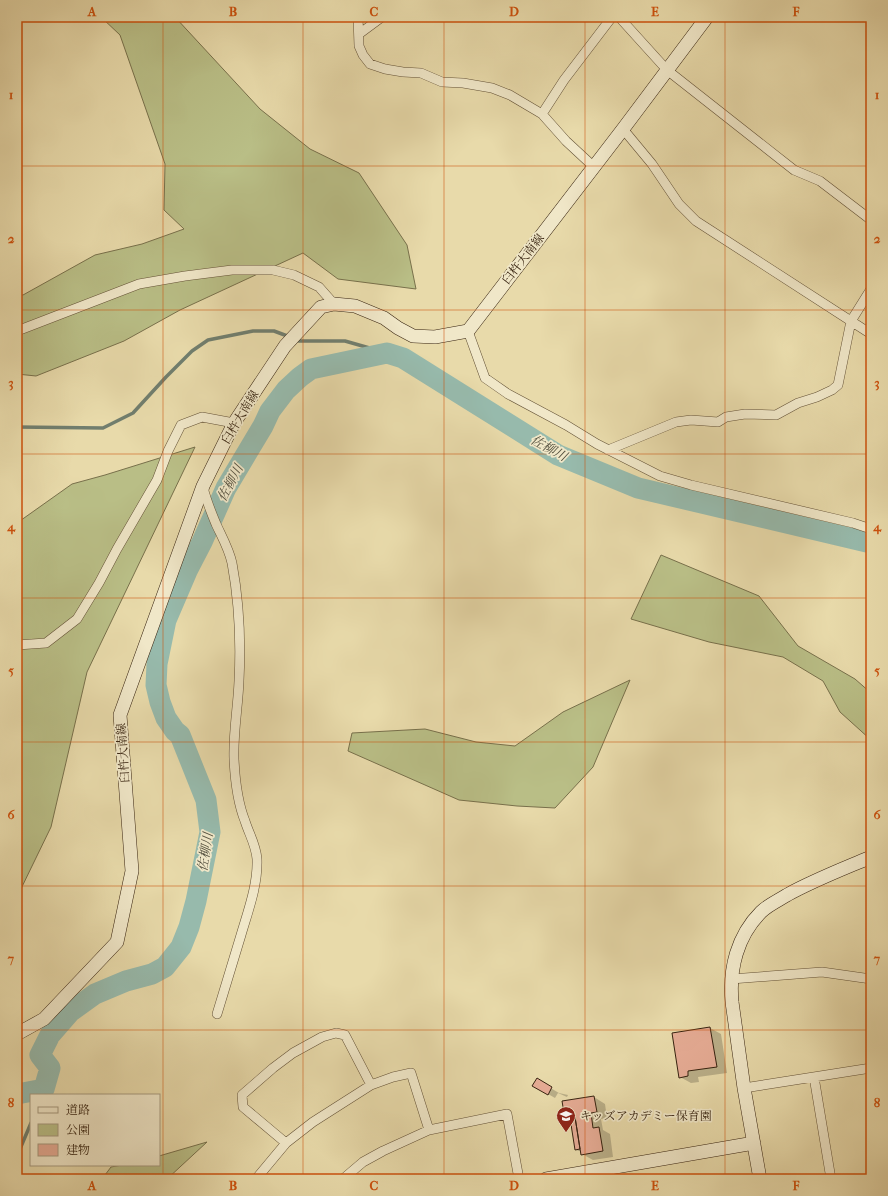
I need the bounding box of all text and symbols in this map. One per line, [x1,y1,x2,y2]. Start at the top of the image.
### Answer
text: A [87,4,97,19]
text: B [229,4,238,19]
text: C [370,4,379,19]
text: D [509,4,519,19]
text: E [651,4,659,19]
text: F [792,4,800,19]
text: 1 [9,87,14,102]
text: 1 [875,87,880,102]
text: 2 [8,231,15,246]
street label: 臼杵大南線 [499,231,547,287]
text: 2 [874,231,881,246]
text: 3 [8,375,14,391]
text: 3 [874,375,880,391]
street label: 臼杵大南線 [219,388,261,446]
water label: 佐柳川 [528,432,571,465]
water label: 佐柳川 [214,461,247,504]
text: 4 [6,519,16,535]
text: 4 [872,519,882,535]
text: 5 [8,663,14,678]
text: 5 [874,663,880,678]
street label: 臼杵大南線 [114,723,132,783]
text: 6 [7,807,15,822]
text: 6 [873,807,881,822]
water label: 佐柳川 [195,830,216,872]
text: 7 [7,951,15,966]
text: 7 [873,951,881,966]
legend [30,1094,160,1166]
text: 8 [8,1095,15,1110]
text: 8 [874,1095,881,1110]
text: 道路 [66,1103,90,1117]
school or university icon: キッズアカデミー保育園 [555,1105,577,1133]
place label: キッズアカデミー保育園 [580,1109,712,1123]
text: 公園 [66,1123,90,1137]
text: 建物 [66,1143,90,1157]
text: A [87,1178,97,1193]
text: B [229,1178,238,1193]
text: C [370,1178,379,1193]
text: D [509,1178,519,1193]
text: E [651,1178,659,1193]
text: F [792,1178,800,1193]

